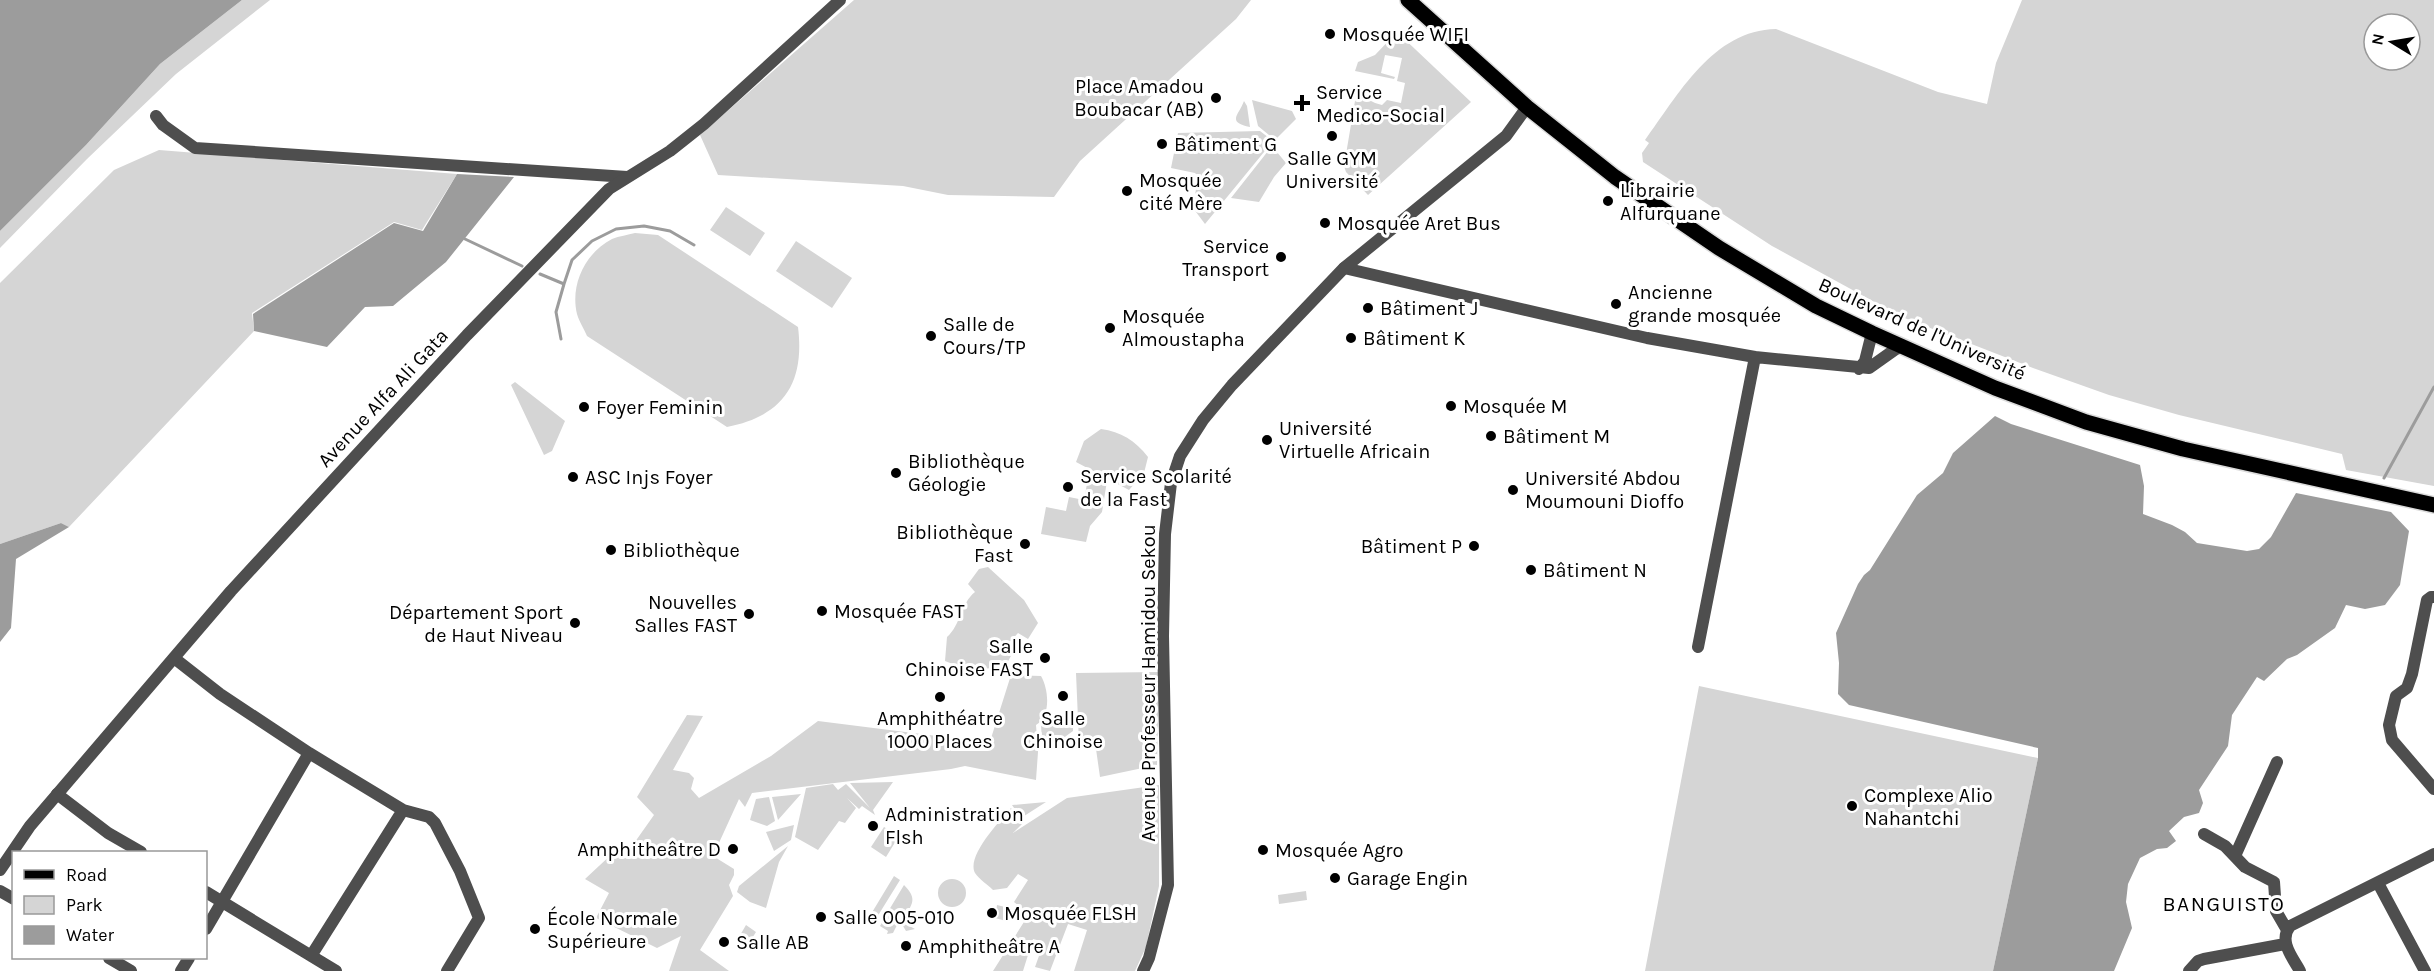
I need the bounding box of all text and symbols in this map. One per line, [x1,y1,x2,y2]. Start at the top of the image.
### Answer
north arrow [2362,12,2422,72]
place label: Mosquée WIFI [1342,23,1469,46]
marker: Mosquée WIFI [1323,27,1337,41]
text: N [2367,32,2388,47]
place label: Place Amadou Boubacar (AB) [1074,75,1204,121]
place label: Service Medico-Social [1316,81,1445,127]
marker: Place Amadou Boubacar (AB) [1209,91,1223,105]
marker: Service Medico-Social [1293,94,1311,112]
marker: Salle GYM Université [1325,129,1339,143]
place label: Bâtiment G [1174,133,1277,156]
marker: Bâtiment G [1155,137,1169,151]
place label: Salle GYM Université [1286,147,1378,193]
place label: Mosquée cité Mère [1139,169,1223,215]
place label: Librairie Alfurquane [1620,179,1720,225]
marker: Mosquée cité Mère [1120,184,1134,198]
marker: Librairie Alfurquane [1601,194,1615,208]
place label: Mosquée Aret Bus [1337,212,1501,235]
marker: Mosquée Aret Bus [1318,216,1332,230]
place label: Service Transport [1182,235,1269,281]
marker: Service Transport [1274,250,1288,264]
street label: Boulevard de l'Université [1815,273,2029,385]
place label: Ancienne grande mosquée [1628,281,1781,327]
place label: Bâtiment J [1380,297,1478,320]
marker: Ancienne grande mosquée [1609,297,1623,311]
marker: Bâtiment J [1361,301,1375,315]
place label: Mosquée Almoustapha [1122,305,1245,351]
place label: Salle de Cours/TP [943,313,1026,359]
marker: Mosquée Almoustapha [1103,321,1117,335]
street label: Avenue Alfa Ali Gata [313,324,453,472]
place label: Bâtiment K [1363,327,1465,350]
marker: Salle de Cours/TP [924,329,938,343]
marker: Bâtiment K [1344,331,1358,345]
place label: Mosquée M [1463,395,1567,418]
place label: Foyer Feminin [596,396,723,419]
marker: Mosquée M [1444,399,1458,413]
marker: Foyer Feminin [577,400,591,414]
place label: Université Virtuelle Africain [1279,417,1430,463]
place label: Bâtiment M [1503,425,1610,448]
marker: Bâtiment M [1484,429,1498,443]
marker: Université Virtuelle Africain [1260,433,1274,447]
place label: Bibliothèque Géologie [908,450,1025,496]
place label: Service Scolarité de la Fast [1080,465,1232,511]
place label: ASC Injs Foyer [585,466,713,489]
marker: Bibliothèque Géologie [889,466,903,480]
place label: Université Abdou Moumouni Dioffo [1525,467,1684,513]
marker: ASC Injs Foyer [566,470,580,484]
marker: Service Scolarité de la Fast [1061,480,1075,494]
marker: Université Abdou Moumouni Dioffo [1506,483,1520,497]
place label: Bibliothèque Fast [896,521,1013,567]
street label: Avenue Professeur Hamidou Sekou [1137,524,1160,842]
place label: Bâtiment P [1361,535,1462,558]
marker: Bibliothèque Fast [1018,537,1032,551]
place label: Bibliothèque [623,539,740,562]
marker: Bâtiment P [1467,539,1481,553]
marker: Bibliothèque [604,543,618,557]
place label: Bâtiment N [1543,559,1647,582]
marker: Bâtiment N [1524,563,1538,577]
place label: Nouvelles Salles FAST [634,591,737,637]
place label: Mosquée FAST [834,600,964,623]
place label: Département Sport de Haut Niveau [389,601,563,647]
marker: Mosquée FAST [815,604,829,618]
marker: Nouvelles Salles FAST [742,607,756,621]
marker: Département Sport de Haut Niveau [568,616,582,630]
place label: Salle Chinoise FAST [905,635,1033,681]
marker: Salle Chinoise FAST [1038,651,1052,665]
marker: Salle Chinoise [1056,689,1070,703]
marker: Amphithéatre 1000 Places [933,690,947,704]
place label: Amphithéatre 1000 Places [877,707,1003,753]
place label: Salle Chinoise [1023,707,1103,753]
place label: Complexe Alio Nahantchi [1864,784,1993,830]
marker: Complexe Alio Nahantchi [1845,799,1859,813]
place label: Administration Flsh [885,803,1024,849]
marker: Administration Flsh [866,819,880,833]
place label: Amphitheâtre D [577,838,721,861]
place label: Mosquée Agro [1275,839,1403,862]
marker: Amphitheâtre D [726,842,740,856]
marker: Mosquée Agro [1256,843,1270,857]
legend [12,851,207,959]
text: Road [66,864,107,886]
place label: Garage Engin [1347,867,1468,890]
marker: Garage Engin [1328,871,1342,885]
district label: BANGUISTO [2163,892,2285,916]
text: Park [66,894,103,916]
place label: Mosquée FLSH [1004,902,1137,925]
place label: École Normale Supérieure [547,906,678,953]
place label: Salle 005-010 [833,906,955,929]
marker: Mosquée FLSH [985,906,999,920]
marker: Salle 005-010 [814,910,828,924]
marker: École Normale Supérieure [528,922,542,936]
text: Water [66,924,114,946]
place label: Salle AB [736,931,809,954]
marker: Salle AB [717,935,731,949]
place label: Amphitheâtre A [918,935,1060,958]
marker: Amphitheâtre A [899,939,913,953]

